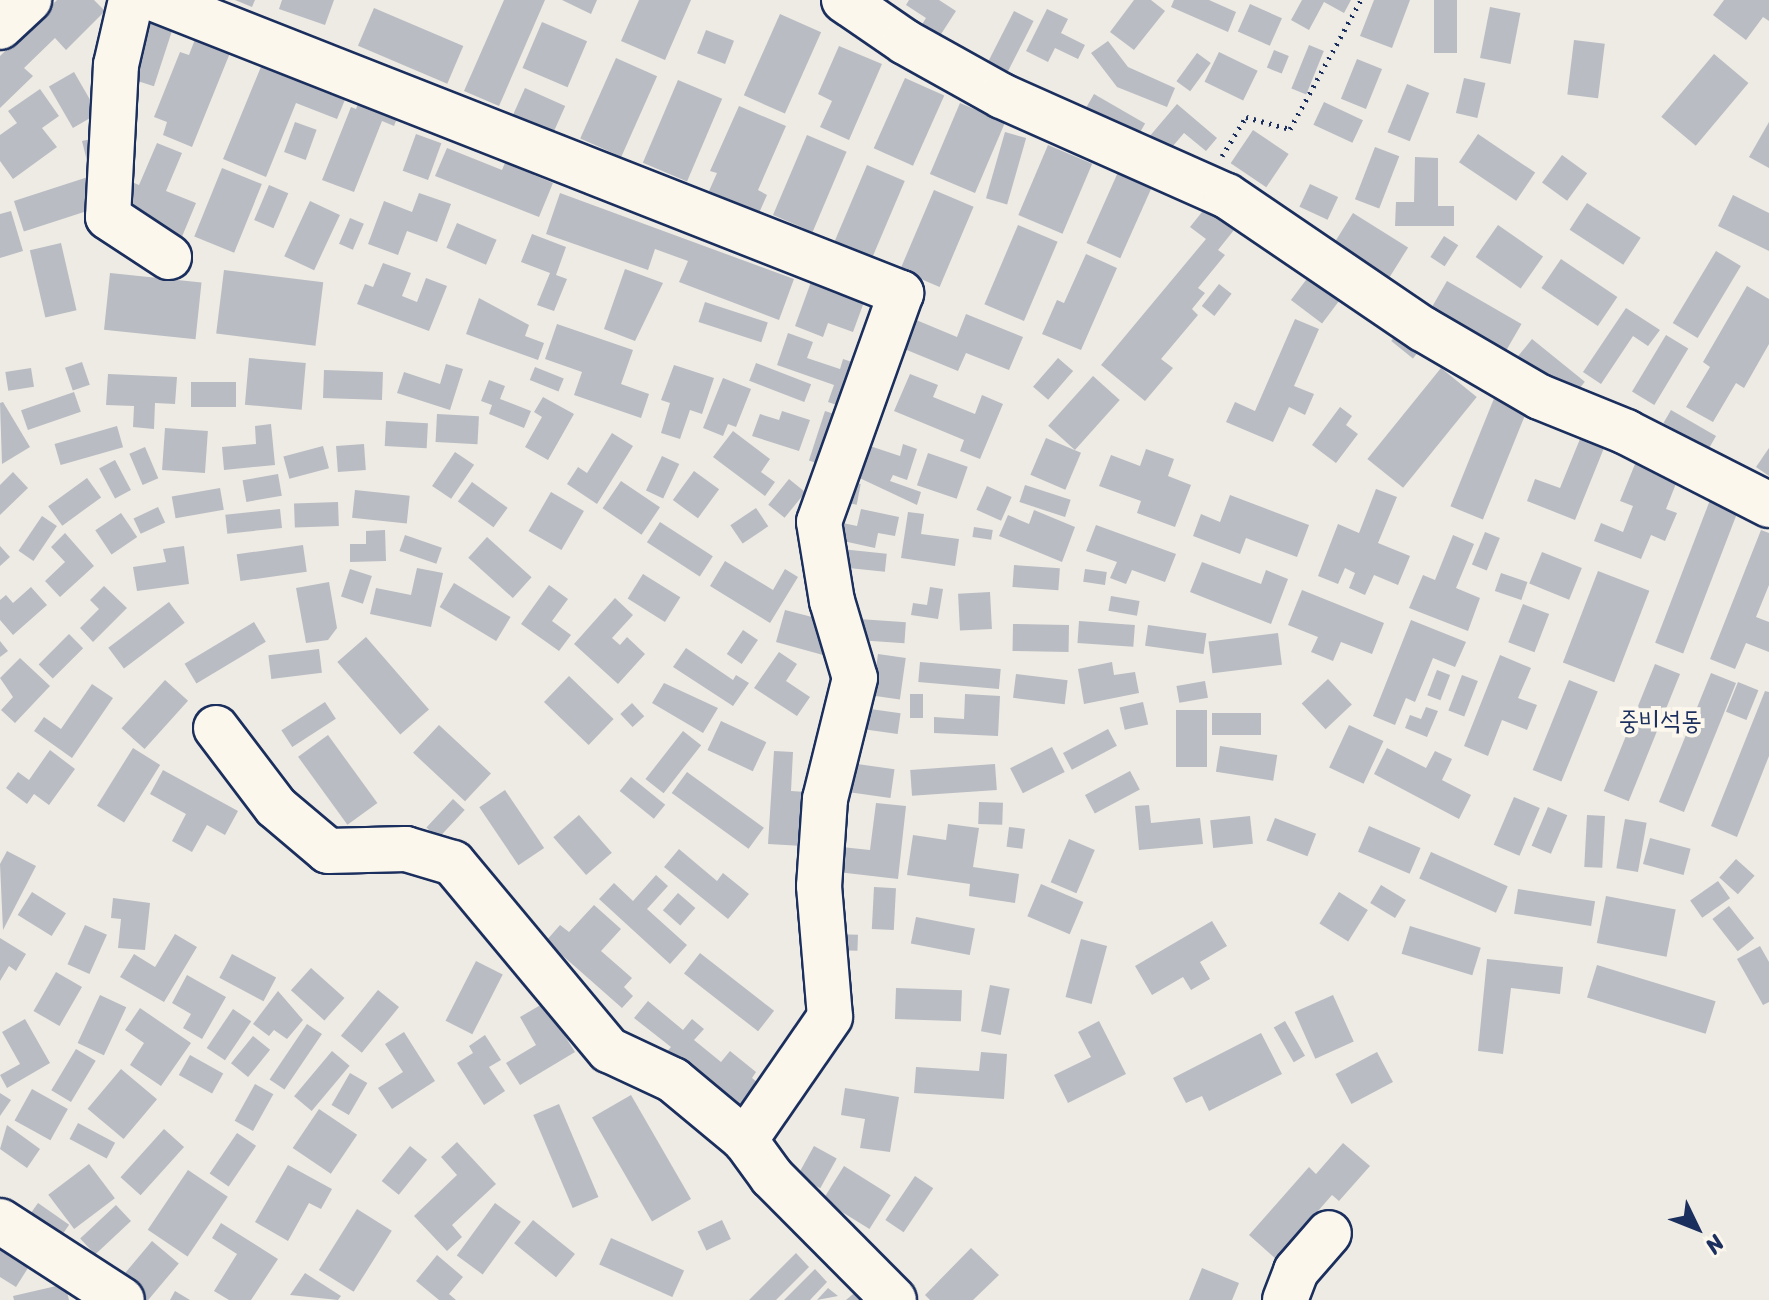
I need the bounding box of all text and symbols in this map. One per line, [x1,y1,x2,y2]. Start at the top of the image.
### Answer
district label: 중비석동 [1618,705,1702,737]
north arrow [1657,1188,1737,1268]
text: N [1695,1226,1734,1264]

